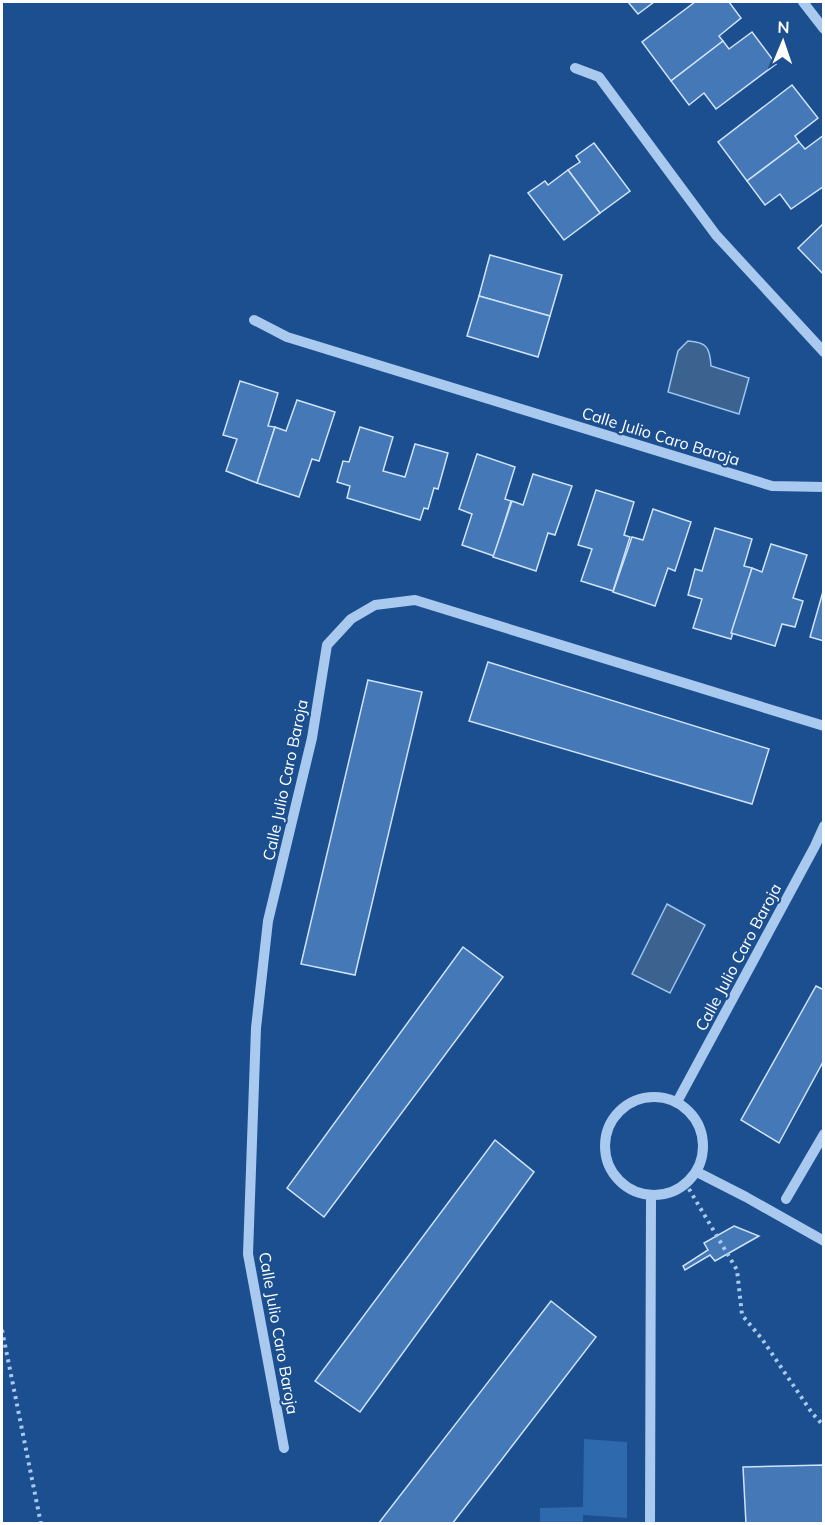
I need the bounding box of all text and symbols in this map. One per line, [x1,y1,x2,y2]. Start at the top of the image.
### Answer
north arrow [753,12,813,72]
text: N [777,17,790,37]
street label: Calle Julio Caro Baroja [580,402,742,470]
street label: Calle Julio Caro Baroja [258,698,312,862]
street label: Calle Julio Caro Baroja [691,880,785,1034]
street label: Calle Julio Caro Baroja [255,1250,303,1416]

